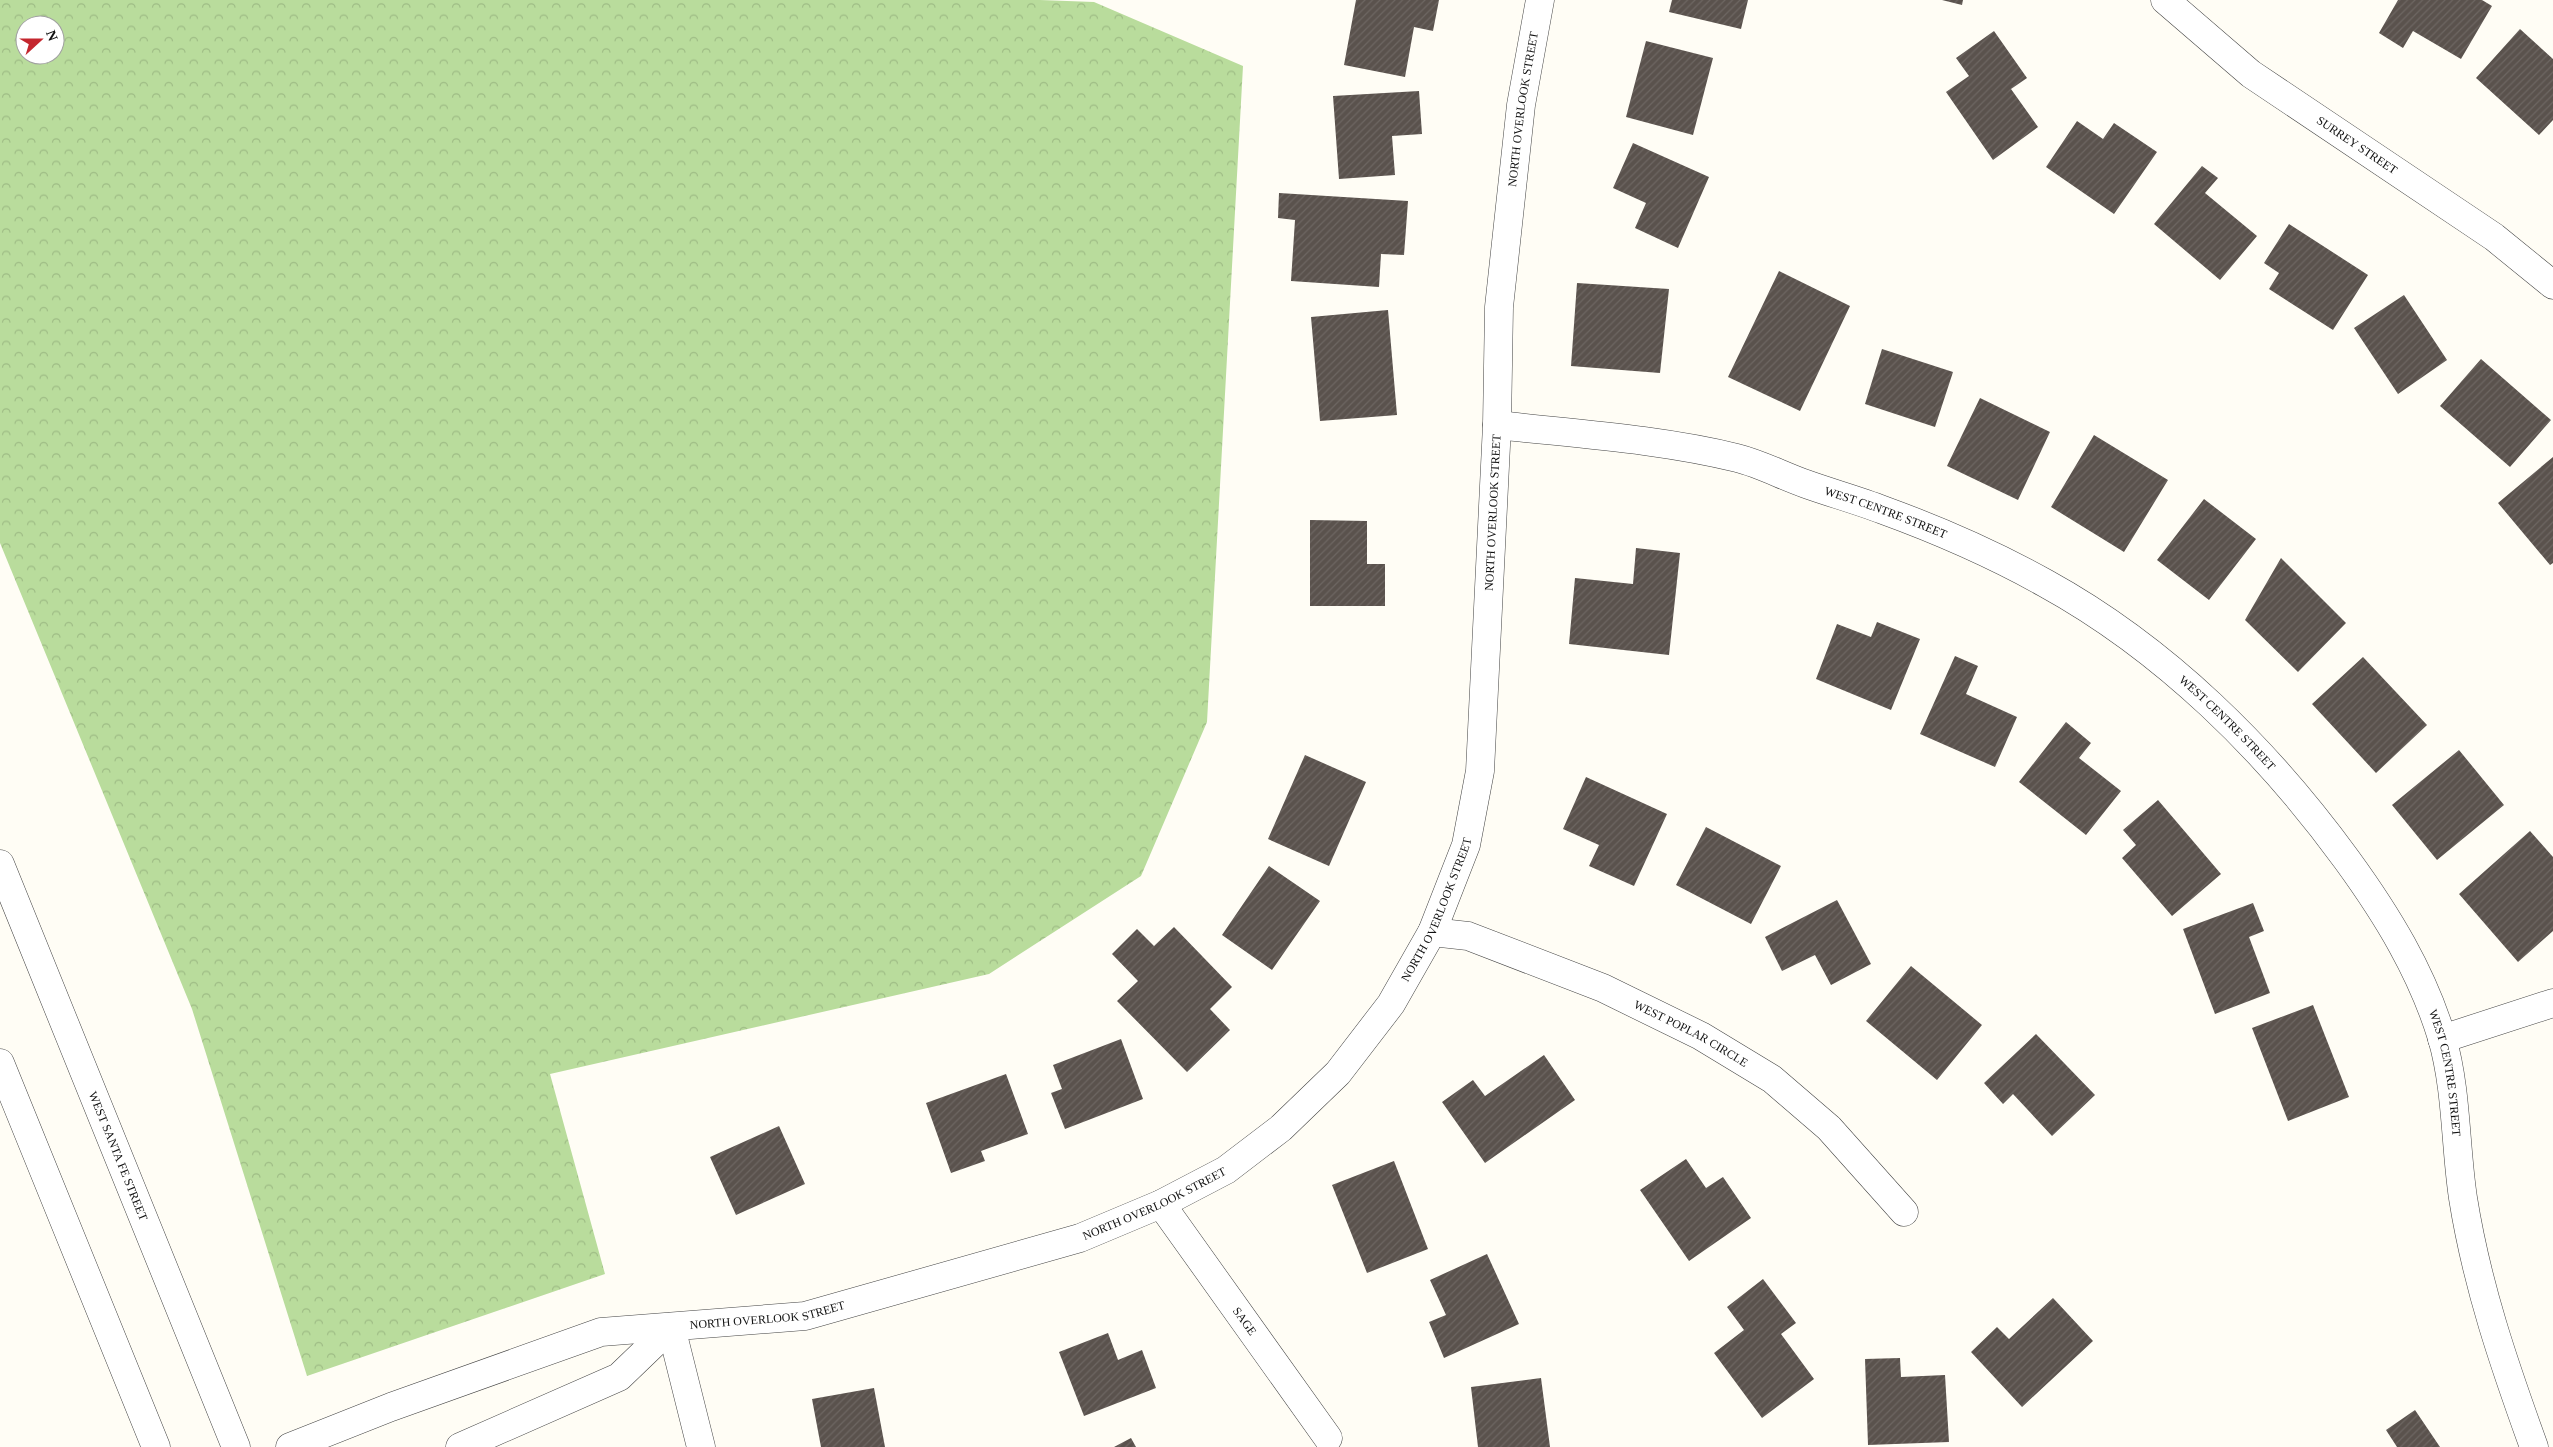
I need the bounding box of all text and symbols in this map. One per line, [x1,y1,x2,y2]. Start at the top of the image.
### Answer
north arrow [15,15,65,65]
text: N [43,28,60,43]
street label: NORTH OVERLOOK STREET [1505,30,1541,188]
street label: SURREY STREET [2314,113,2400,177]
street label: NORTH OVERLOOK STREET [1482,433,1504,591]
street label: WEST CENTRE STREET [1823,484,1950,542]
street label: WEST CENTRE STREET [2176,673,2279,774]
street label: NORTH OVERLOOK STREET [1398,836,1474,984]
street label: WEST POPLAR CIRCLE [1632,997,1751,1070]
street label: WEST CENTRE STREET [2426,1007,2464,1138]
street label: WEST SANTA FE STREET [86,1089,151,1223]
street label: NORTH OVERLOOK STREET [1081,1164,1229,1243]
street label: NORTH OVERLOOK STREET [689,1298,847,1332]
street label: SAGE [1230,1304,1259,1338]

